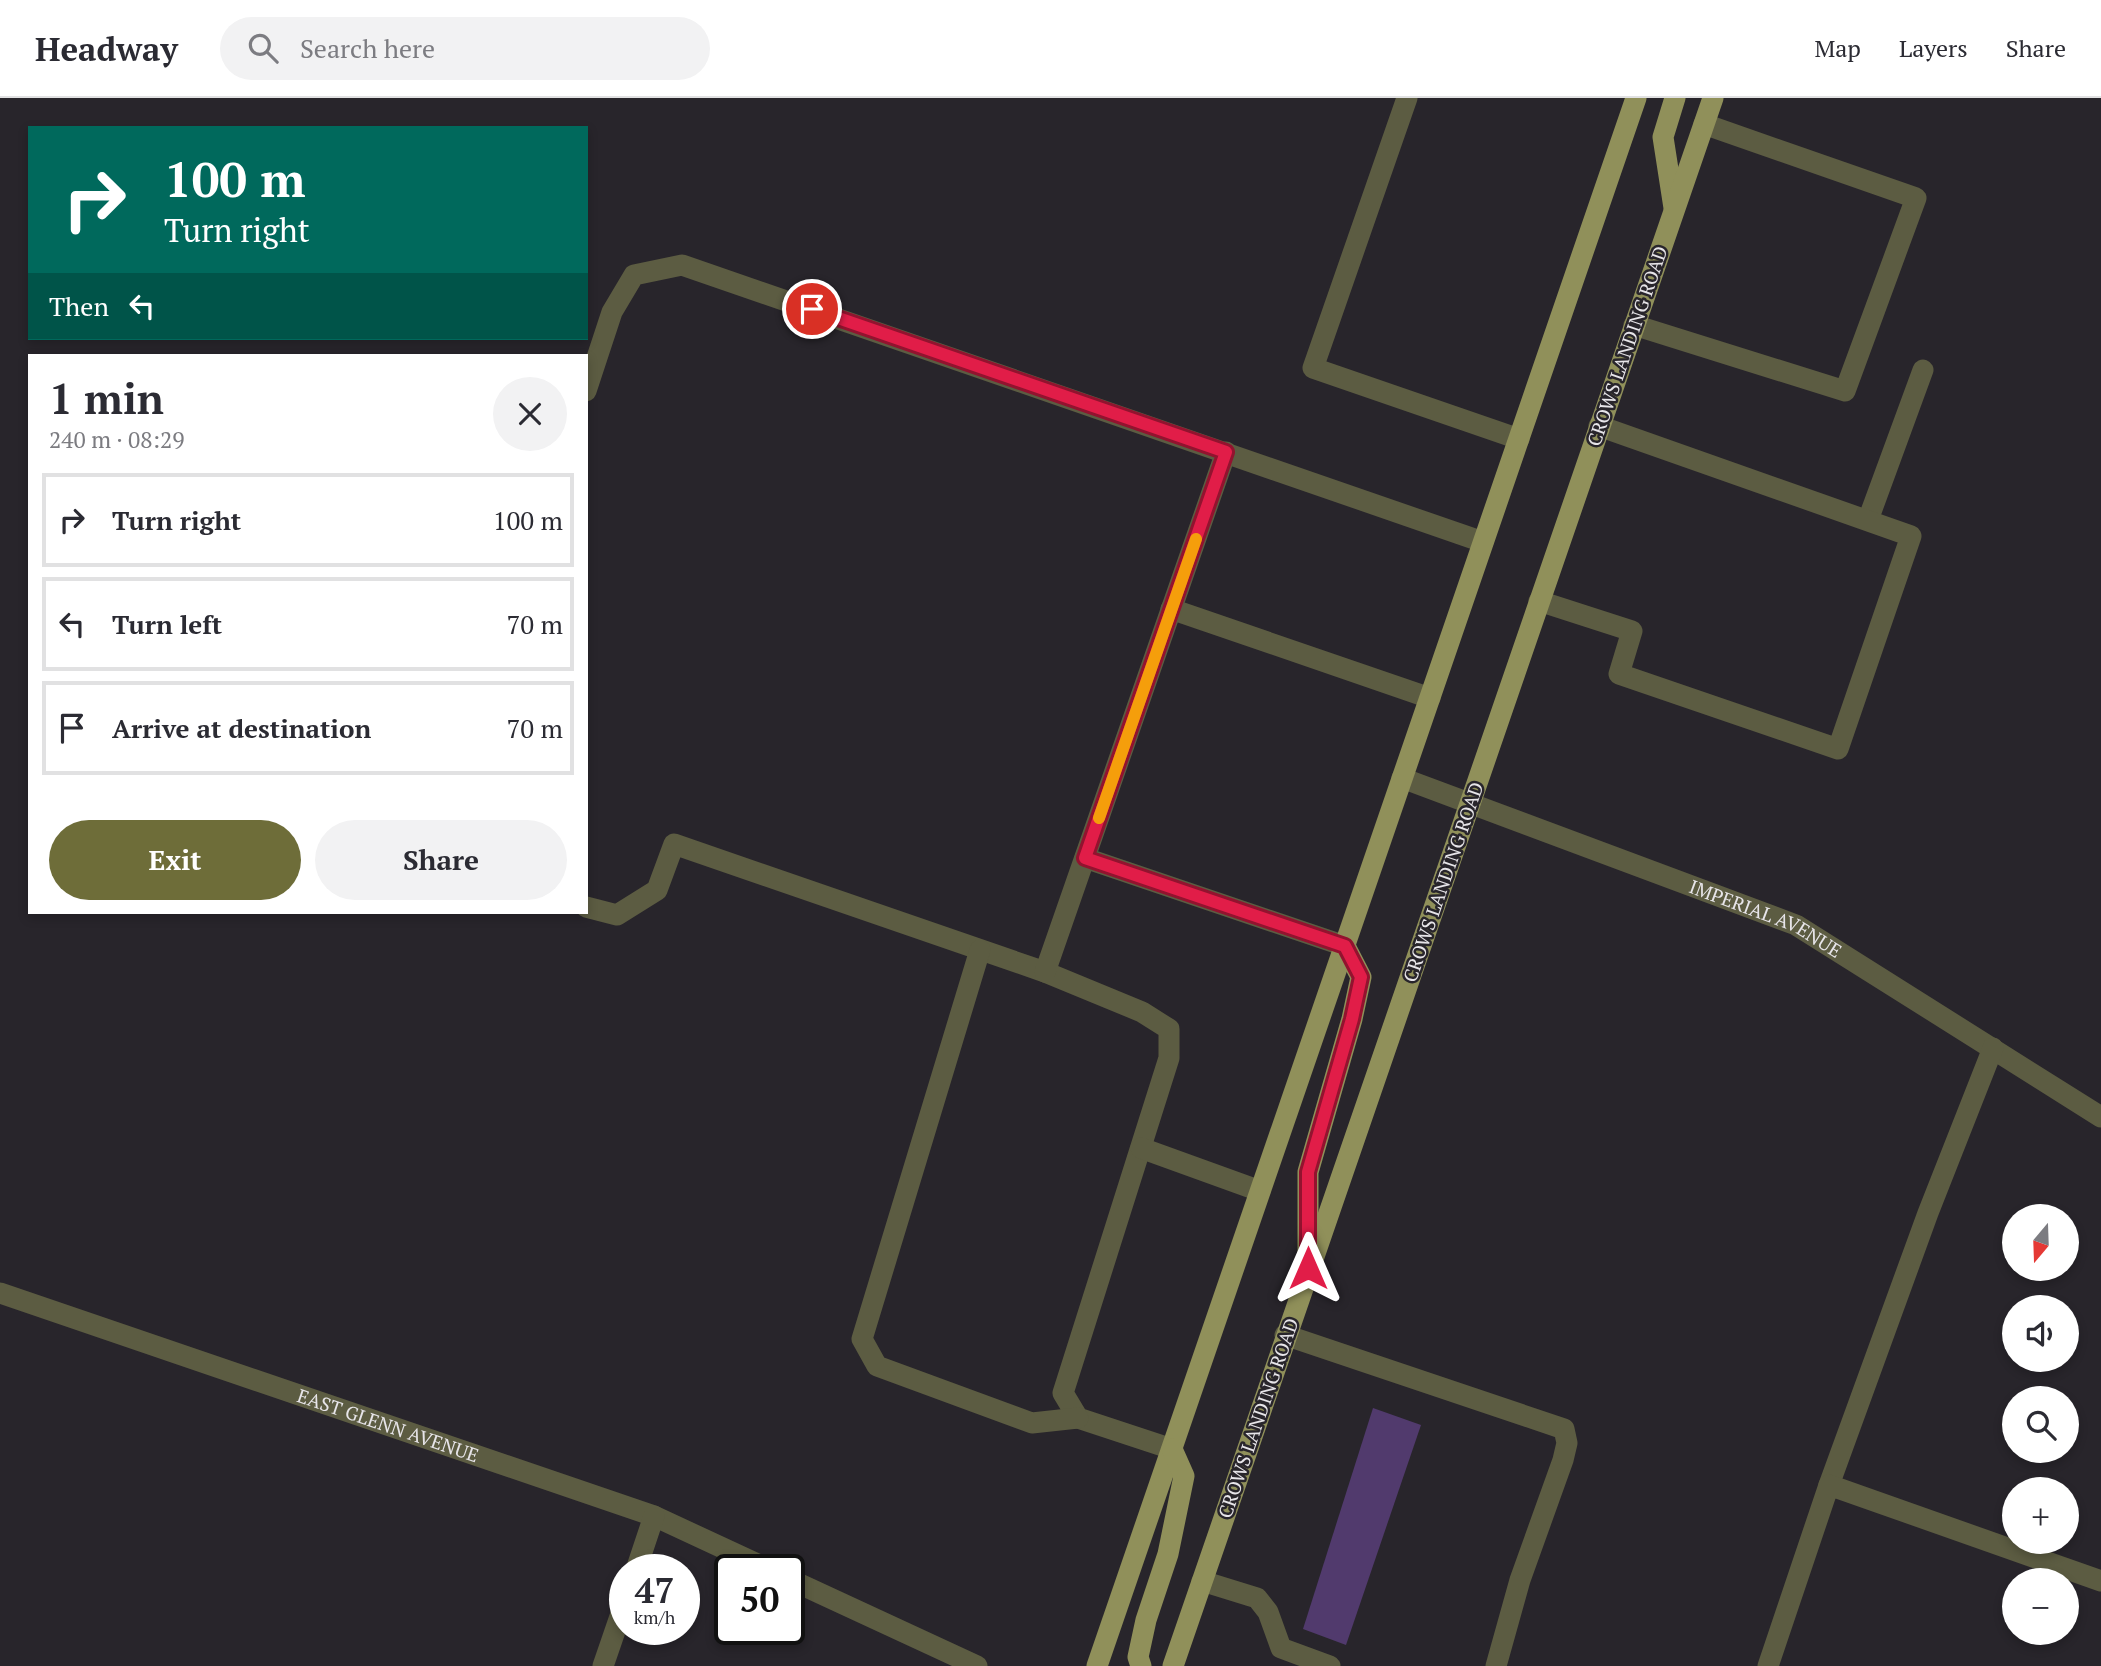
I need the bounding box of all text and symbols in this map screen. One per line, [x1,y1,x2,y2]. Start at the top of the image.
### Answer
search box [220,17,710,80]
text: Headway [35,27,178,70]
icon: search [244,29,282,67]
text: Search here [300,31,435,65]
text: Map [1814,32,1861,64]
text: Layers [1899,32,1968,64]
text: Share [2006,32,2066,64]
text: 100 m [164,146,306,211]
icon: right [49,154,140,245]
text: Turn right [164,209,310,251]
street label: CROWS LANDING ROAD [1581,243,1672,449]
pin [782,279,842,339]
icon: left [123,287,161,325]
text: Then [49,289,109,323]
icon: arrive [793,290,831,328]
text: 1 min [49,370,164,426]
button: close [493,377,567,451]
text: 240 m · 08:29 [49,424,184,455]
icon: right [53,501,91,539]
text: Turn right [112,503,241,537]
text: 100 m [493,503,563,537]
icon: left [53,605,91,643]
text: Turn left [112,607,222,641]
text: 70 m [507,607,563,641]
icon: arrive [53,709,91,747]
text: Arrive at destination [112,711,371,745]
text: 70 m [507,711,563,745]
street label: CROWS LANDING ROAD [1397,779,1488,985]
button: Exit [49,820,301,900]
button: Share [315,820,567,900]
street label: IMPERIAL AVENUE [1686,873,1847,963]
north arrow [2002,1204,2079,1281]
map controls [2002,1204,2079,1645]
position arrow [1271,1231,1345,1305]
button: sound [2002,1295,2079,1372]
street label: CROWS LANDING ROAD [1212,1315,1303,1521]
street label: EAST GLENN AVENUE [294,1382,482,1467]
button: search [2002,1386,2079,1463]
button: + [2002,1477,2079,1554]
speed limit sign: 50 [714,1554,805,1645]
text: 47 [635,1567,674,1613]
button: − [2002,1568,2079,1645]
text: km/h [634,1605,675,1629]

